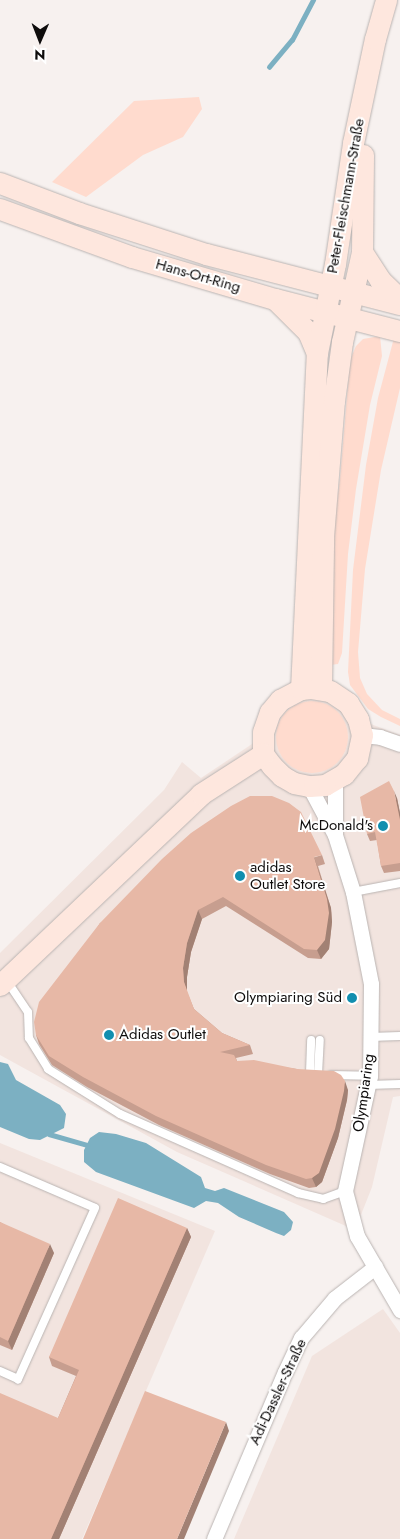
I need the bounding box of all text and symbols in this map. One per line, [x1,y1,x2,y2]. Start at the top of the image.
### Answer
north arrow [15,15,65,65]
text: N [34,45,45,65]
street label: Peter-Fleischmann-Straße [324,117,368,275]
street label: Hans-Ort-Ring [153,255,243,297]
place label: McDonald's [299,817,373,835]
marker: McDonald's [377,820,389,832]
place label: adidas Outlet Store [250,858,325,893]
marker: adidas Outlet Store [234,870,246,882]
place label: Olympiaring Süd [234,989,342,1007]
marker: Olympiaring Süd [346,992,358,1004]
place label: Adidas Outlet [119,1026,206,1044]
marker: Adidas Outlet [103,1029,115,1041]
street label: Olympiaring [350,1053,378,1133]
street label: Adi-Dassler-Straße [246,1336,310,1448]

